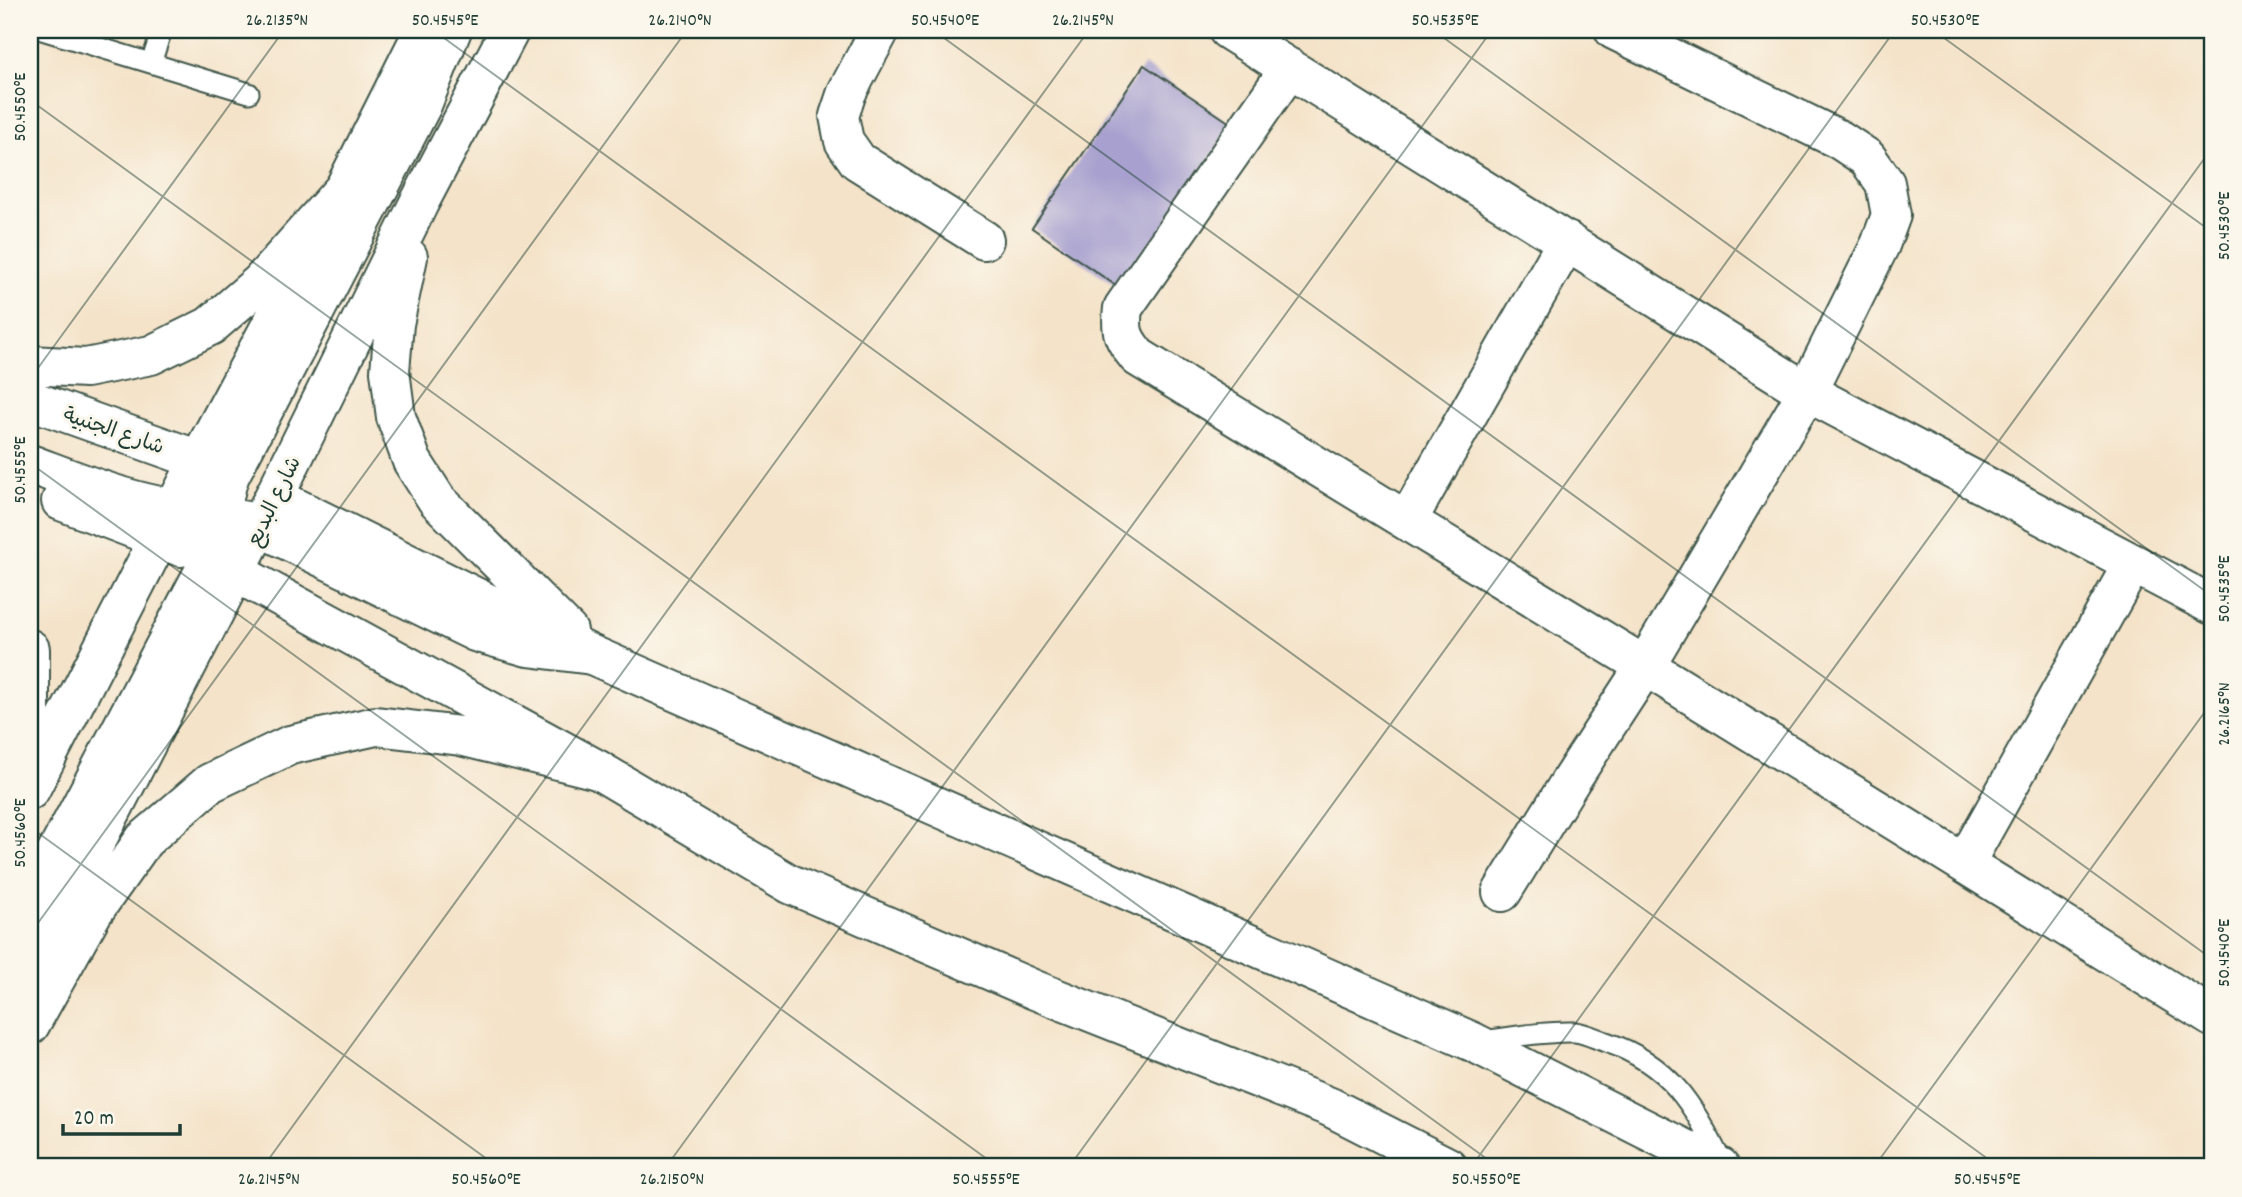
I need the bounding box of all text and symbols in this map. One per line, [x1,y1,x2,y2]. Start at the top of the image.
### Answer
text: 26.2135°N [246,9,308,34]
text: 50.4545°E [412,9,478,34]
text: 26.2140°N [648,9,712,34]
text: 50.4540°E [911,9,979,34]
text: 26.2145°N [1052,9,1114,34]
text: 50.4535°E [1411,9,1479,34]
text: 50.4530°E [1911,9,1979,34]
text: 50.4550°E [9,72,34,142]
text: 50.4530°E [2213,192,2238,260]
street label: شارع الجنبية [58,402,168,464]
text: 50.4555°E [9,436,34,504]
street label: شارع البديع [241,452,310,552]
text: 50.4535°E [2213,555,2238,623]
text: 26.2165°N [2213,682,2238,746]
text: 50.4560°E [9,798,34,868]
text: 50.4540°E [2213,919,2238,987]
scale bar [63,1092,180,1136]
text: 20 m [74,1105,114,1135]
text: 26.2145°N [238,1168,300,1193]
text: 50.4560°E [451,1168,521,1193]
text: 26.2150°N [640,1168,704,1193]
text: 50.4555°E [952,1168,1020,1193]
text: 50.4550°E [1451,1168,1521,1193]
text: 50.4545°E [1954,1168,2020,1193]

